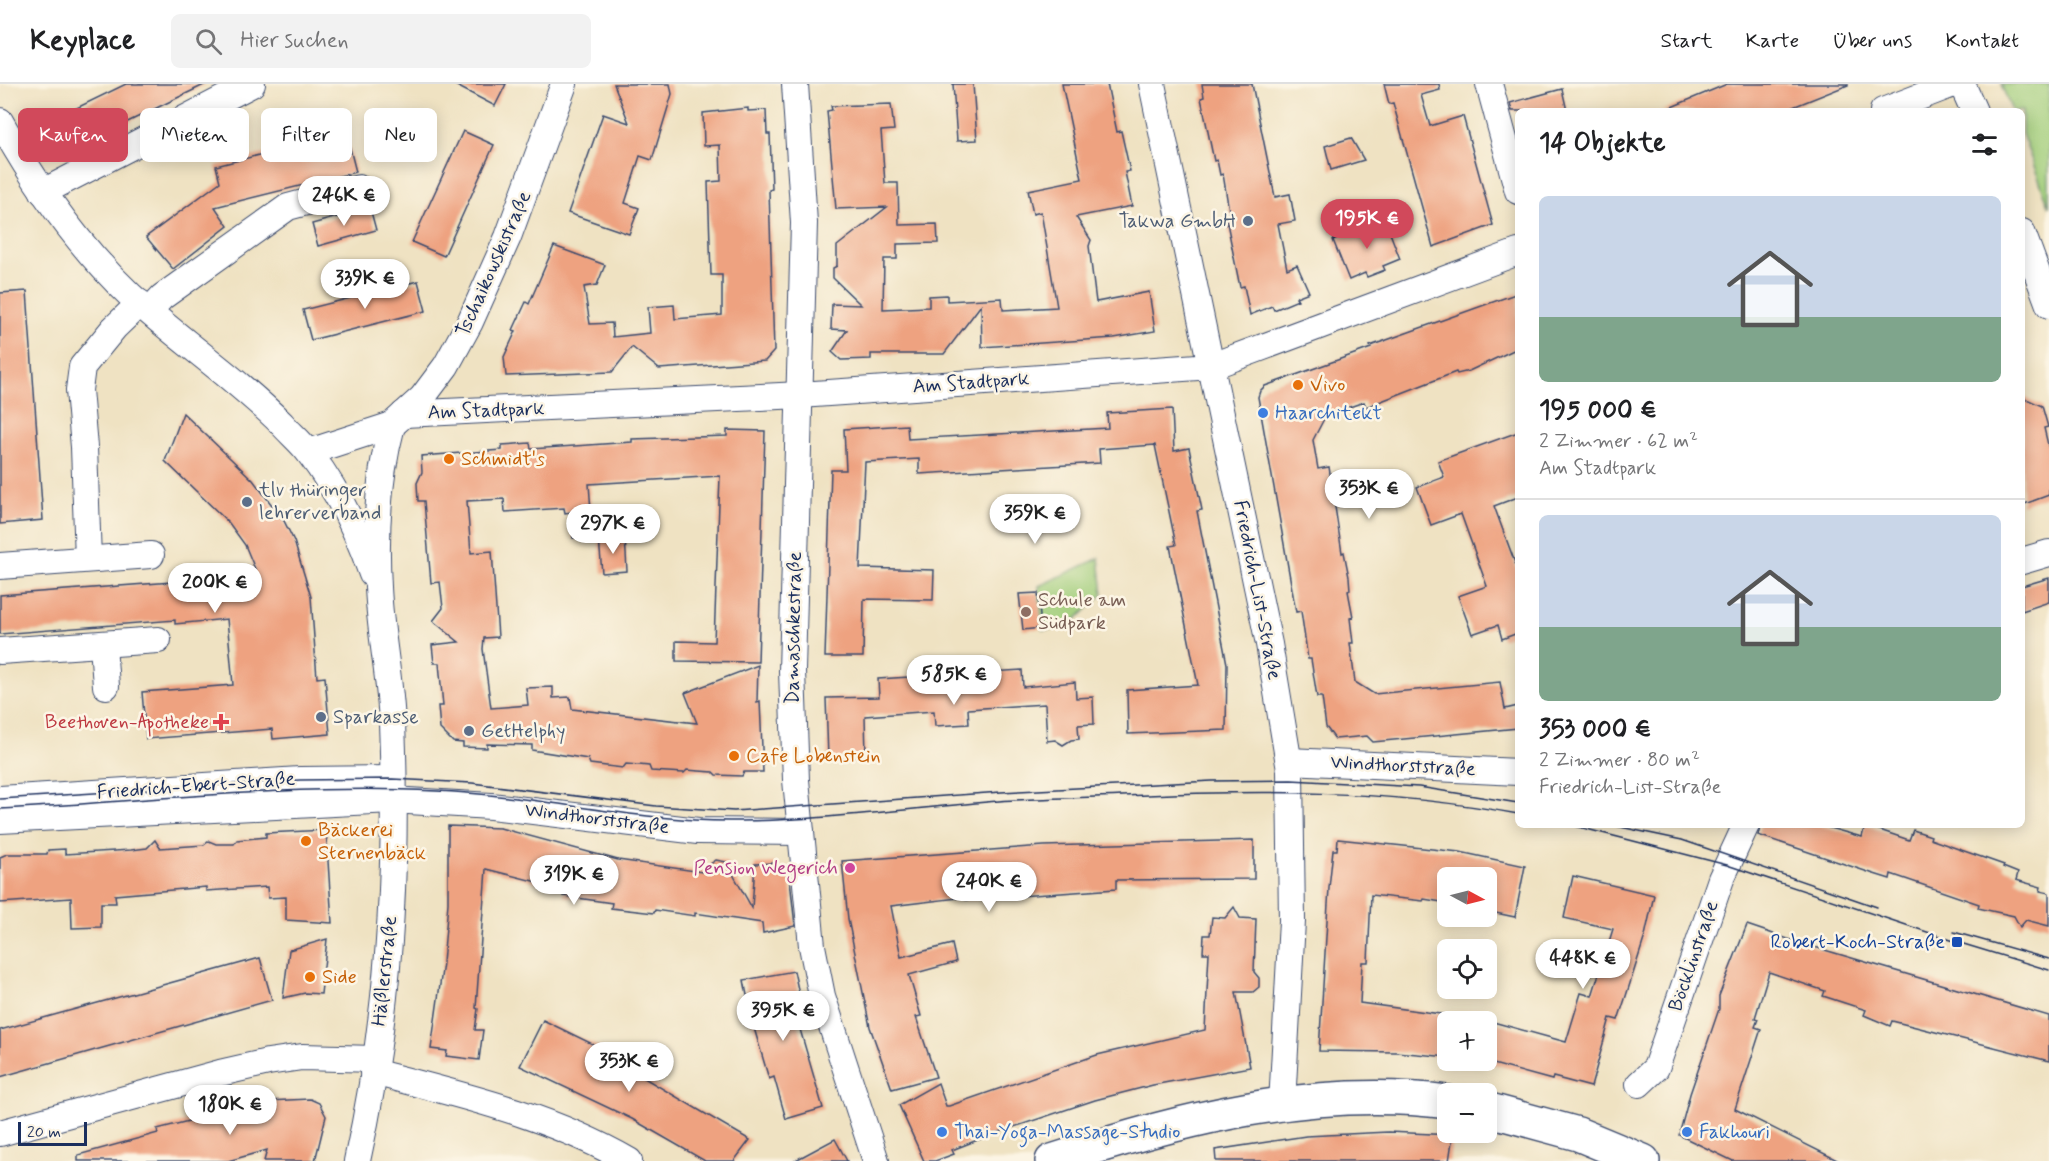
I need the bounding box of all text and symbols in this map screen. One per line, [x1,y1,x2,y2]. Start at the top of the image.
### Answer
search box [171,14,591,68]
text: Keyplace [30,23,135,60]
icon: search [192,25,225,58]
text: Hier suchen [240,27,349,55]
text: Start [1661,27,1713,55]
text: Karte [1746,27,1799,55]
text: Über uns [1832,27,1912,55]
text: Kontakt [1945,27,2019,55]
chip: Kaufen [18,108,128,162]
chip: Mieten [140,108,249,162]
chip: Filter [261,108,352,162]
chip: Neu [364,108,437,162]
text: 14 Objekte [1539,127,1666,161]
icon: filters [1968,128,2001,161]
pin: 246K € [295,176,393,227]
text: 246K € [312,182,376,209]
street label: Tschaikowskistraße [450,187,538,341]
pin: 195K € [1318,199,1416,250]
text: 195K € [1335,205,1399,232]
place label: Takwa GmbH [1119,208,1236,235]
marker: Takwa GmbH [1241,214,1255,228]
icon: home [1716,235,1824,343]
pin: 339K € [316,259,414,310]
text: 339K € [335,265,395,292]
street label: Am Stadtpark [912,365,1030,401]
place label: Vivo [1310,372,1345,399]
marker: Vivo [1291,378,1305,392]
text: 195 000 € [1539,394,1657,428]
street label: Am Stadtpark [427,395,545,427]
place label: Haarchitekt [1275,400,1382,427]
marker: Haarchitekt [1256,406,1270,420]
text: 2 Zimmer · 62 m² [1539,428,1698,455]
place label: Schmidt's [461,446,545,473]
marker: Schmidt's [442,452,456,466]
text: Am Stadtpark [1539,455,1656,482]
pin: 353K € [1320,469,1418,520]
text: 353K € [1339,475,1399,502]
place label: tlv thüringer lehrerverband [258,477,381,527]
pin: 359K € [986,494,1084,545]
marker: tlv thüringer lehrerverband [240,495,254,509]
street label: Friedrich-List-Straße [1226,498,1288,682]
text: 359K € [1004,500,1066,527]
pin: 297K € [564,504,662,555]
text: 297K € [580,510,646,537]
street label: Damaschkestraße [779,551,809,705]
icon: home [1716,554,1824,662]
pin: 200K € [166,563,264,614]
text: 200K € [182,569,248,596]
place label: Schule am Südpark [1038,587,1126,637]
marker: Schule am Südpark [1019,605,1033,619]
pin: 585K € [905,655,1003,706]
text: 585K € [921,661,987,688]
place label: Sparkasse [333,704,419,731]
place label: Beethoven-Apotheke [45,709,209,737]
marker: Sparkasse [314,710,328,724]
text: 353 000 € [1539,713,1651,747]
marker: Beethoven-Apotheke [214,715,228,729]
place label: GetHelphy [481,718,565,745]
marker: GetHelphy [462,724,476,738]
place label: Cafe Lobenstein [746,743,881,770]
text: 2 Zimmer · 80 m² [1539,747,1700,774]
marker: Cafe Lobenstein [727,749,741,763]
street label: Windthorststraße [1330,749,1476,783]
street label: Friedrich-Ebert-Straße [96,766,296,806]
text: Friedrich-List-Straße [1539,774,1721,801]
street label: Windthorststraße [523,797,671,841]
place label: Bäckerei Sternenbäck [318,817,426,867]
marker: Bäckerei Sternenbäck [299,834,313,848]
pin: 319K € [525,855,623,906]
place label: Pension Wegerich [694,855,838,883]
text: 319K € [544,861,604,888]
marker: Pension Wegerich [843,861,857,875]
pin: 240K € [940,862,1038,913]
north arrow [1437,867,1497,927]
map controls [1437,867,1497,1143]
text: 240K € [956,868,1022,895]
street label: Böcklinstraße [1662,897,1726,1015]
street label: Häßlerstraße [366,914,404,1027]
place label: Robert-Koch-Straße [1770,929,1945,956]
marker: Robert-Koch-Straße [1950,935,1964,949]
button: locate [1437,939,1497,999]
pin: 448K € [1534,939,1632,990]
text: 448K € [1549,945,1617,972]
place label: Side [322,964,357,991]
marker: Side [303,970,317,984]
pin: 395K € [734,991,832,1042]
text: 395K € [751,997,815,1024]
button: + [1437,1011,1497,1071]
pin: 353K € [580,1042,678,1093]
text: 353K € [599,1048,659,1075]
button: − [1437,1083,1497,1143]
pin: 180K € [181,1085,279,1136]
text: 180K € [198,1091,262,1118]
scale bar [18,1119,87,1146]
place label: Thai-Yoga-Massage-Studio [954,1119,1180,1148]
place label: Fakhouri [1699,1119,1770,1146]
text: 20 m [27,1122,61,1143]
marker: Thai-Yoga-Massage-Studio [935,1125,949,1139]
marker: Fakhouri [1680,1125,1694,1139]

